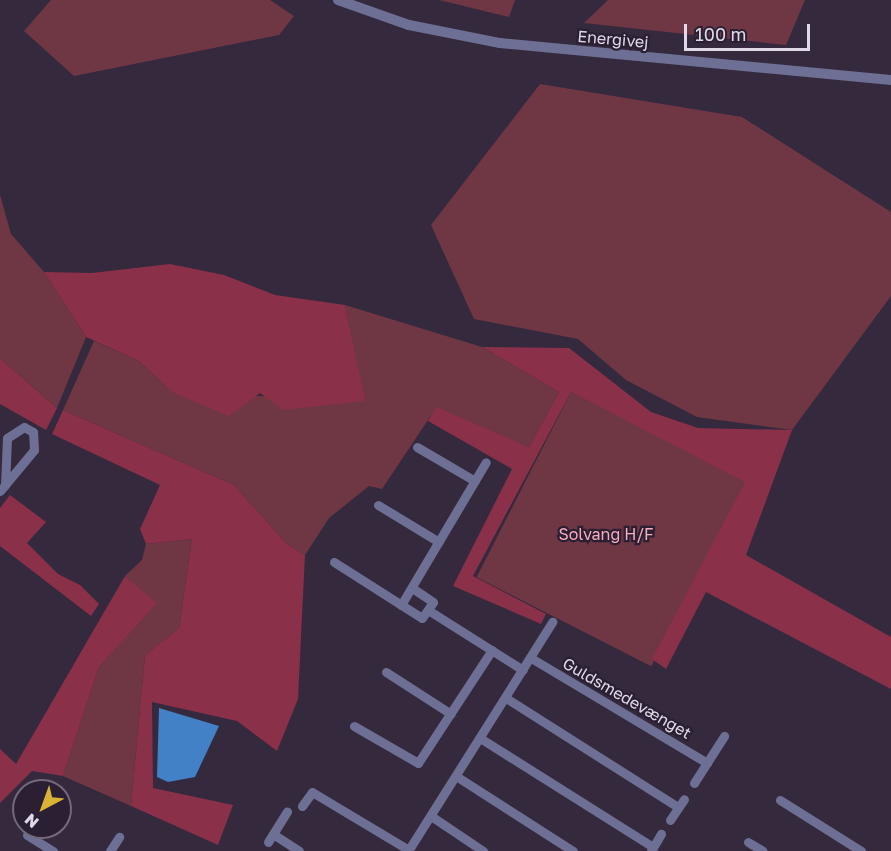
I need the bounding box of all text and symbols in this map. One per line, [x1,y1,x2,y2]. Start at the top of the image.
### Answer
scale bar [687,12,813,50]
text: 100 m [695,23,746,45]
street label: Energivej [577,26,649,52]
park label: Solvang H/F [558,524,654,544]
street label: Guldsmedevænget [559,653,695,743]
north arrow [12,779,72,839]
text: N [20,810,43,833]

